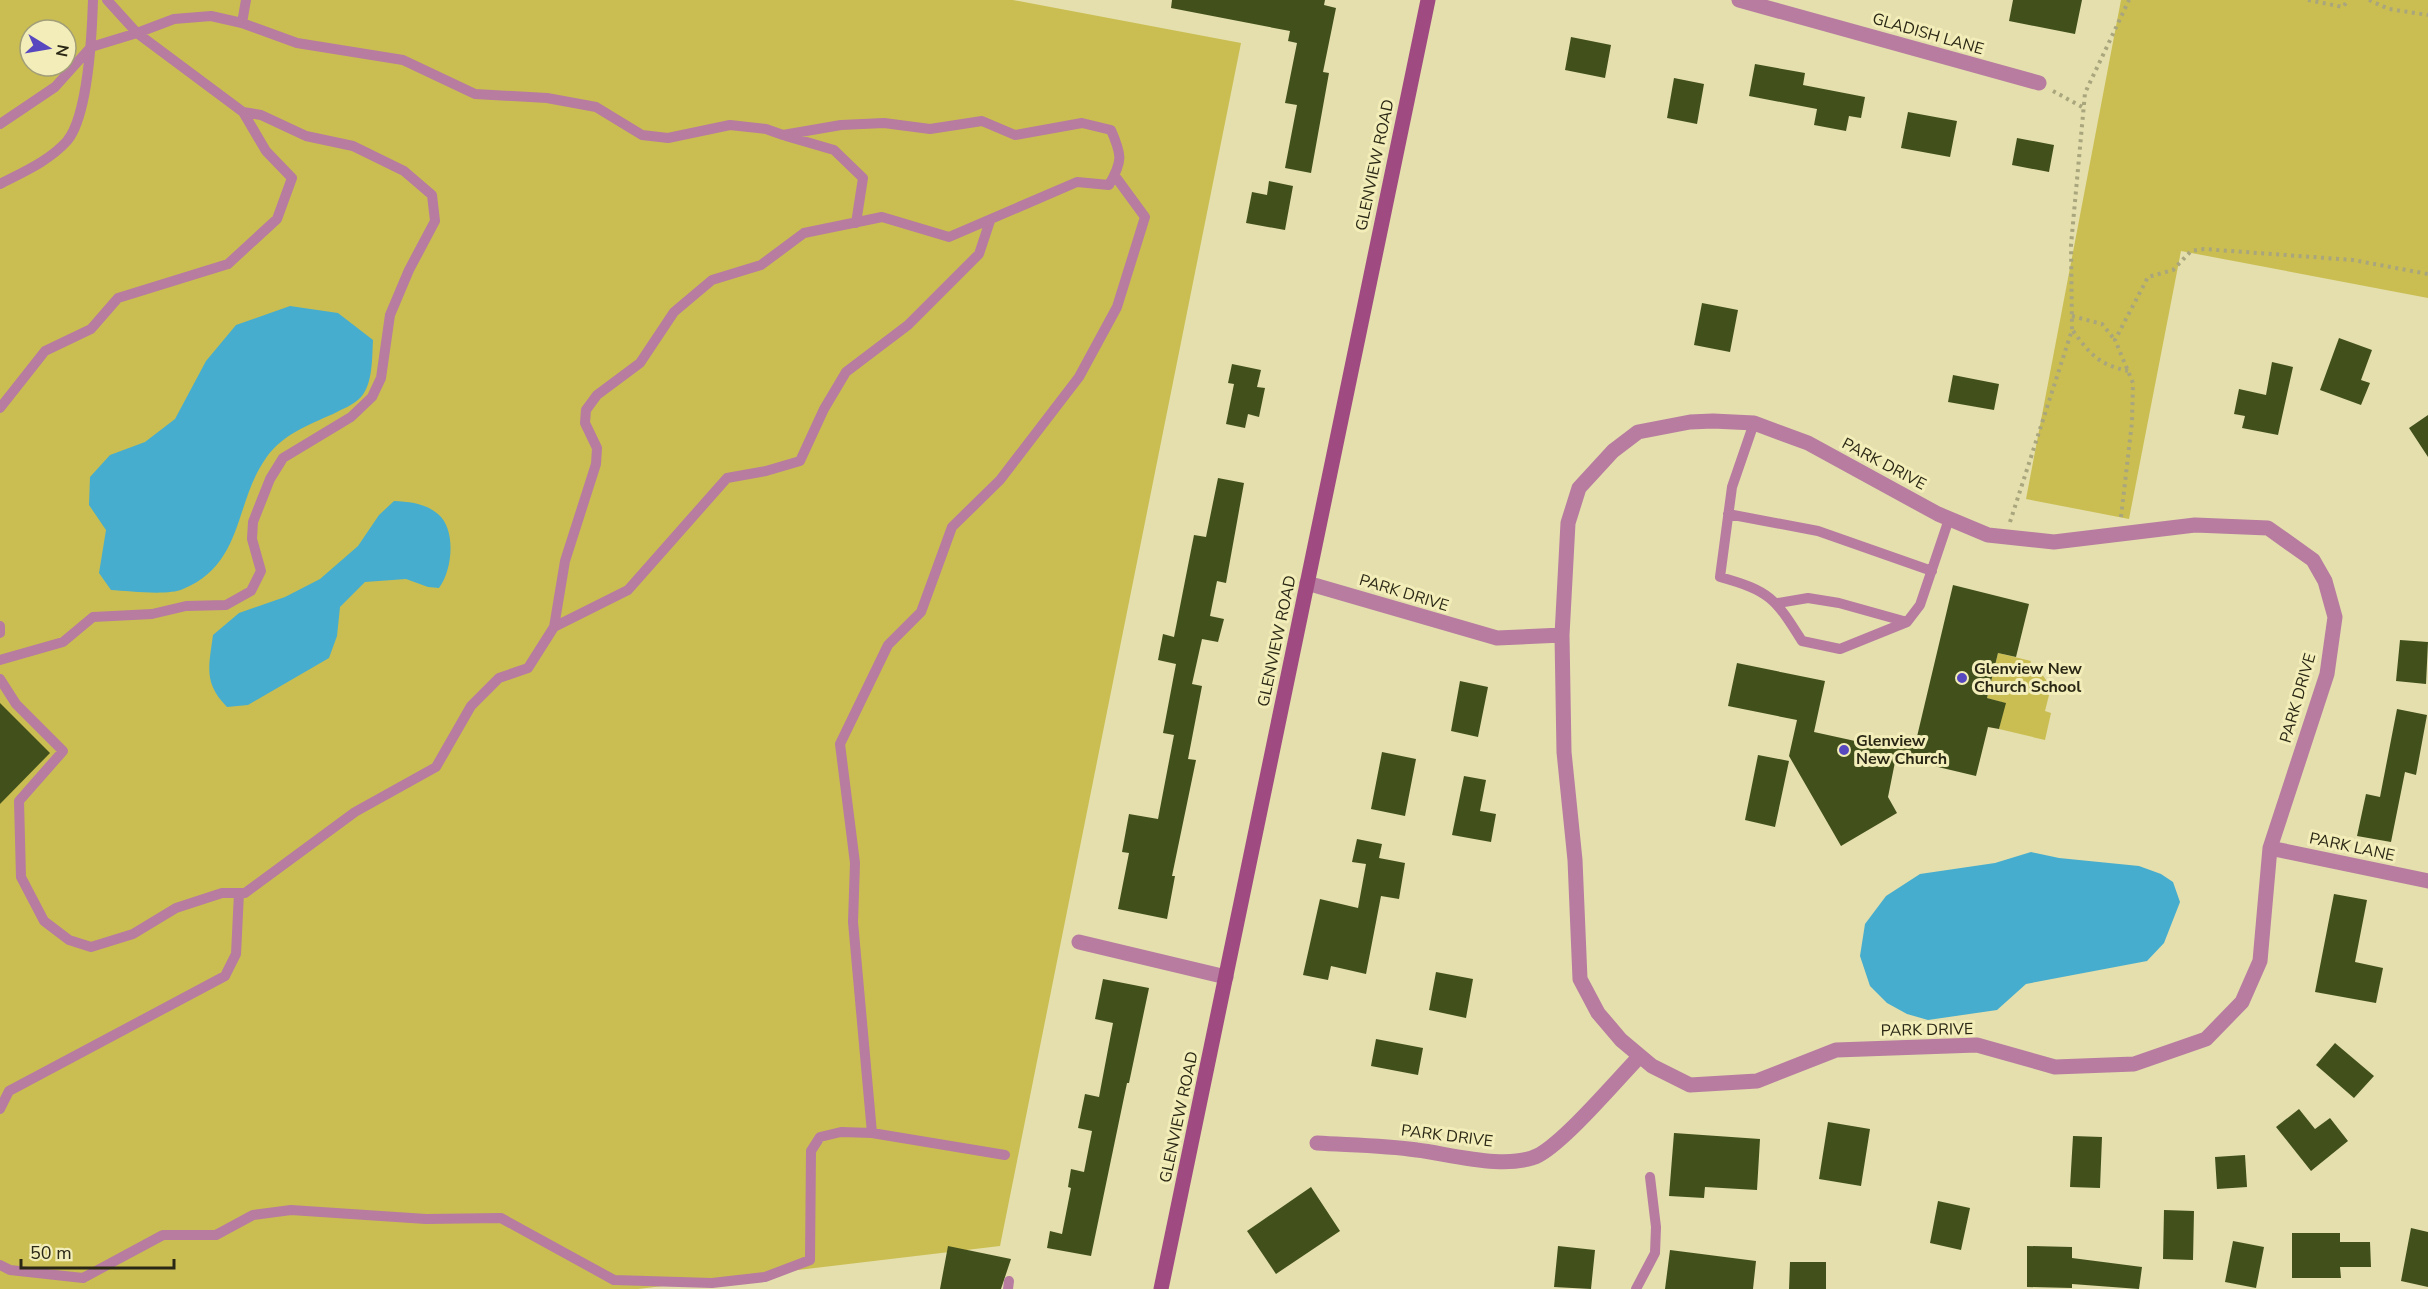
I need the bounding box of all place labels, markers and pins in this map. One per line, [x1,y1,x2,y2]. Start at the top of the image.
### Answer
place label: Glenview New Church School [1974,658,2082,698]
marker: Glenview New Church School [1955,671,1969,685]
place label: Glenview New Church [1856,730,1947,770]
marker: Glenview New Church [1837,743,1851,757]

